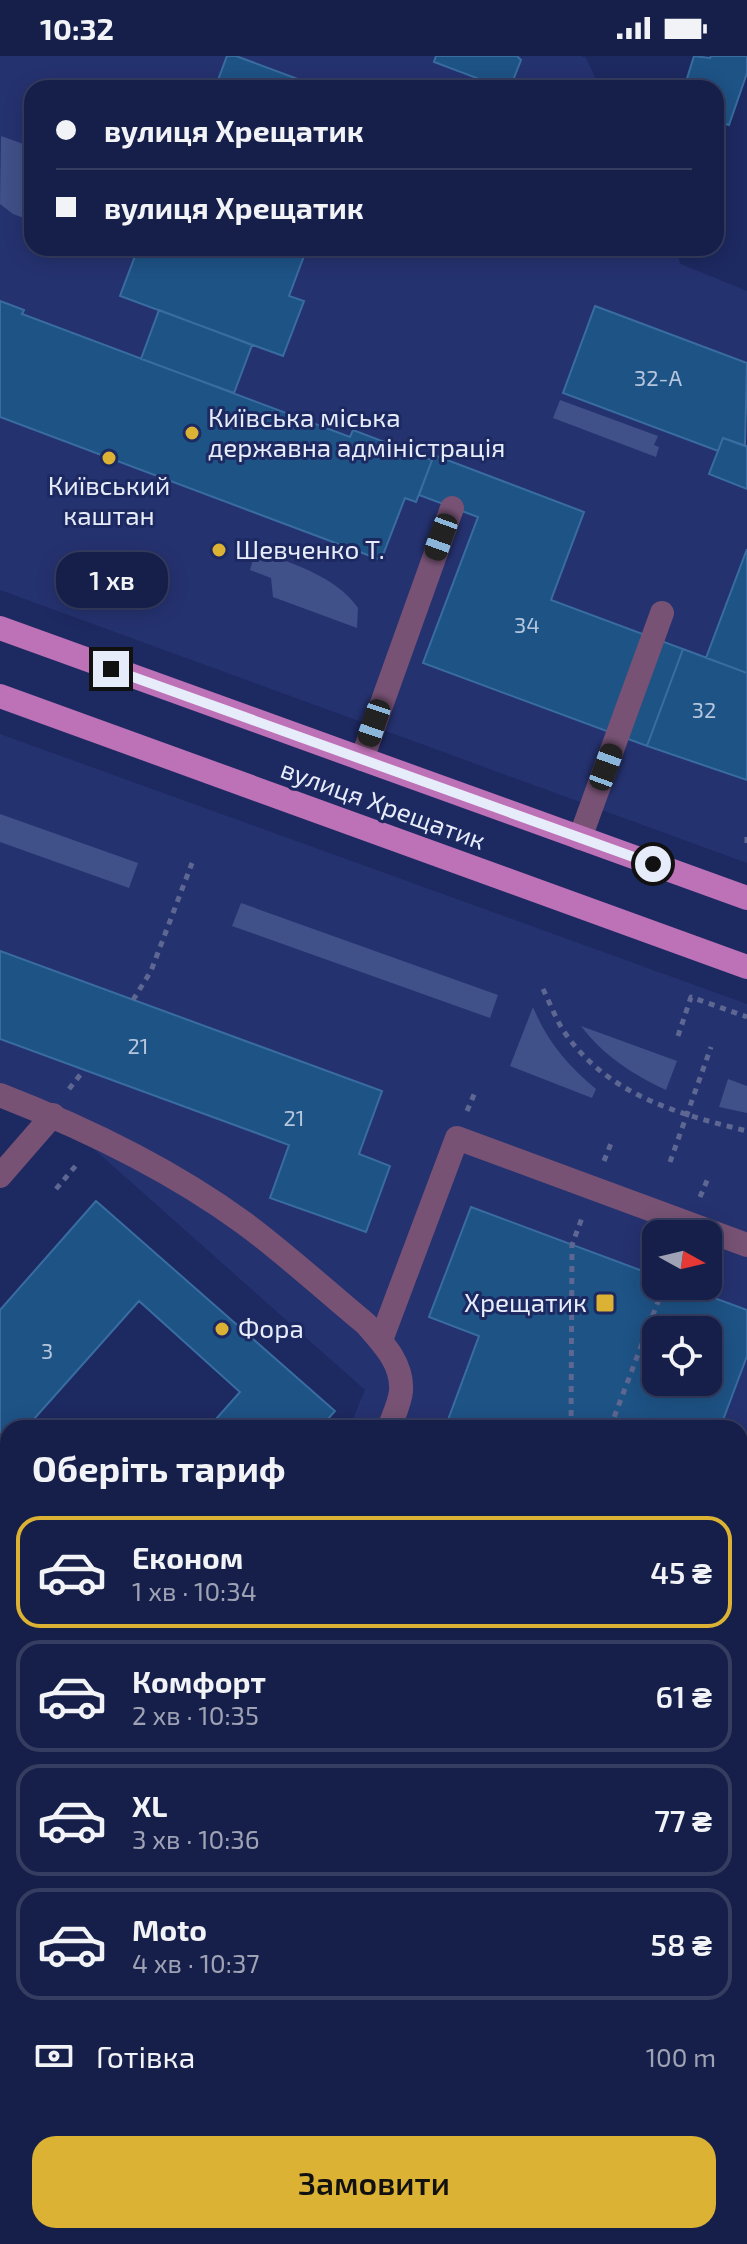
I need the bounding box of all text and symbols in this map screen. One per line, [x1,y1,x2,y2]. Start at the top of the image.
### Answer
text: 10:32 [40,10,114,46]
text: вулиця Хрещатик [104,112,364,148]
text: вулиця Хрещатик [104,189,364,225]
house number: 32-А [634,364,682,390]
place label: Київська міська державна адміністрація [208,401,505,462]
marker: Київська міська державна адміністрація [183,424,201,442]
marker: Київський каштан [100,449,118,467]
place label: Київський каштан [48,469,170,530]
car [422,510,460,564]
place label: Шевченко Т. [235,533,385,564]
marker: Шевченко Т. [210,541,228,559]
callout: 1 хв [55,553,167,609]
text: 1 хв [89,564,135,595]
house number: 34 [514,611,540,637]
route end [93,651,129,687]
car [355,696,393,750]
house number: 32 [692,696,716,722]
car [587,740,625,794]
street label: вулиця Хрещатик [277,752,490,856]
route start [635,846,671,882]
house number: 21 [127,1032,149,1058]
house number: 21 [283,1104,305,1130]
north arrow [642,1220,722,1300]
map controls [642,1220,722,1396]
place label: Хрещатик [464,1286,587,1317]
marker: Хрещатик [594,1292,616,1314]
place label: Фора [238,1312,304,1343]
button: locate [642,1316,722,1396]
marker: Фора [213,1320,231,1338]
house number: 3 [41,1337,53,1363]
text: Оберіть тариф [32,1446,286,1489]
icon: car [36,1536,108,1608]
text: Економ [132,1539,243,1575]
text: 45 ₴ [650,1554,712,1590]
text: 1 хв · 10:34 [132,1575,257,1606]
icon: car [36,1660,108,1732]
text: Комфорт [132,1663,266,1699]
text: 61 ₴ [655,1678,712,1714]
text: 2 хв · 10:35 [132,1699,259,1730]
icon: car [36,1784,108,1856]
text: XL [132,1787,167,1823]
text: 77 ₴ [654,1802,712,1838]
text: 3 хв · 10:36 [132,1823,260,1854]
icon: car [36,1908,108,1980]
text: Moto [132,1911,207,1947]
text: 58 ₴ [651,1926,712,1962]
text: 4 хв · 10:37 [132,1947,260,1978]
icon: cash [32,2034,76,2078]
text: Готівка [96,2038,195,2074]
text: 100 m [646,2041,716,2072]
button: Замовити [32,2136,716,2228]

